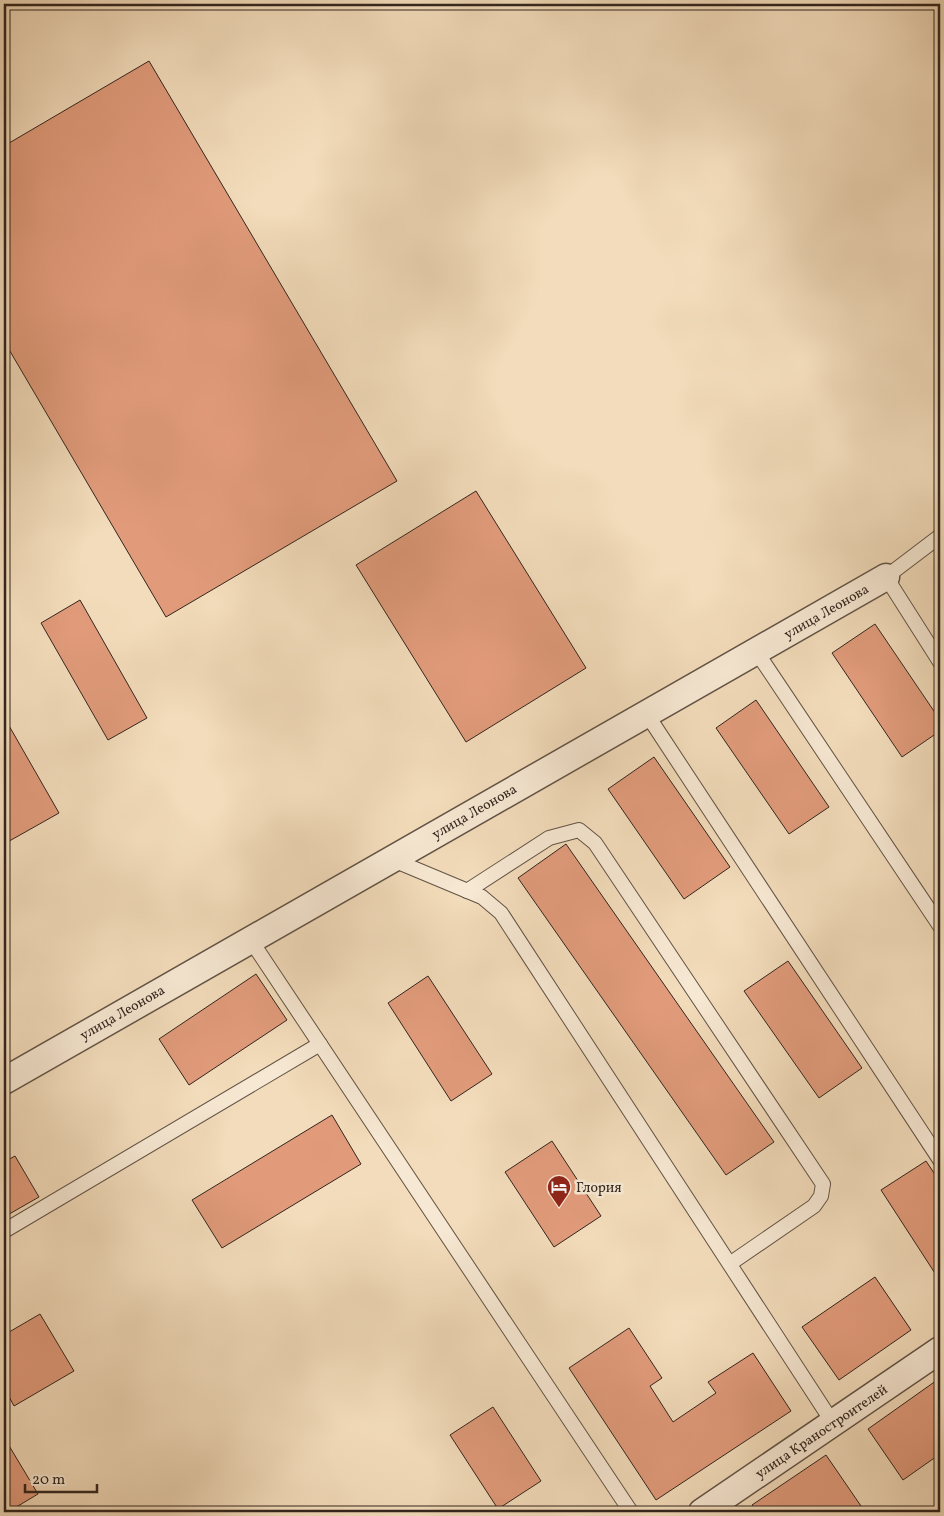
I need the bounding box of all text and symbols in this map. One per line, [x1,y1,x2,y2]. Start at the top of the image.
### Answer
street label: улица Леонова [781,580,873,644]
street label: улица Леонова [429,780,521,844]
street label: улица Леонова [77,981,169,1045]
hotel icon: Глория [546,1174,572,1208]
place label: Глория [576,1179,622,1198]
street label: улица Краностроителей [752,1380,892,1484]
scale bar [25,1461,98,1493]
text: 20 m [32,1470,65,1491]

